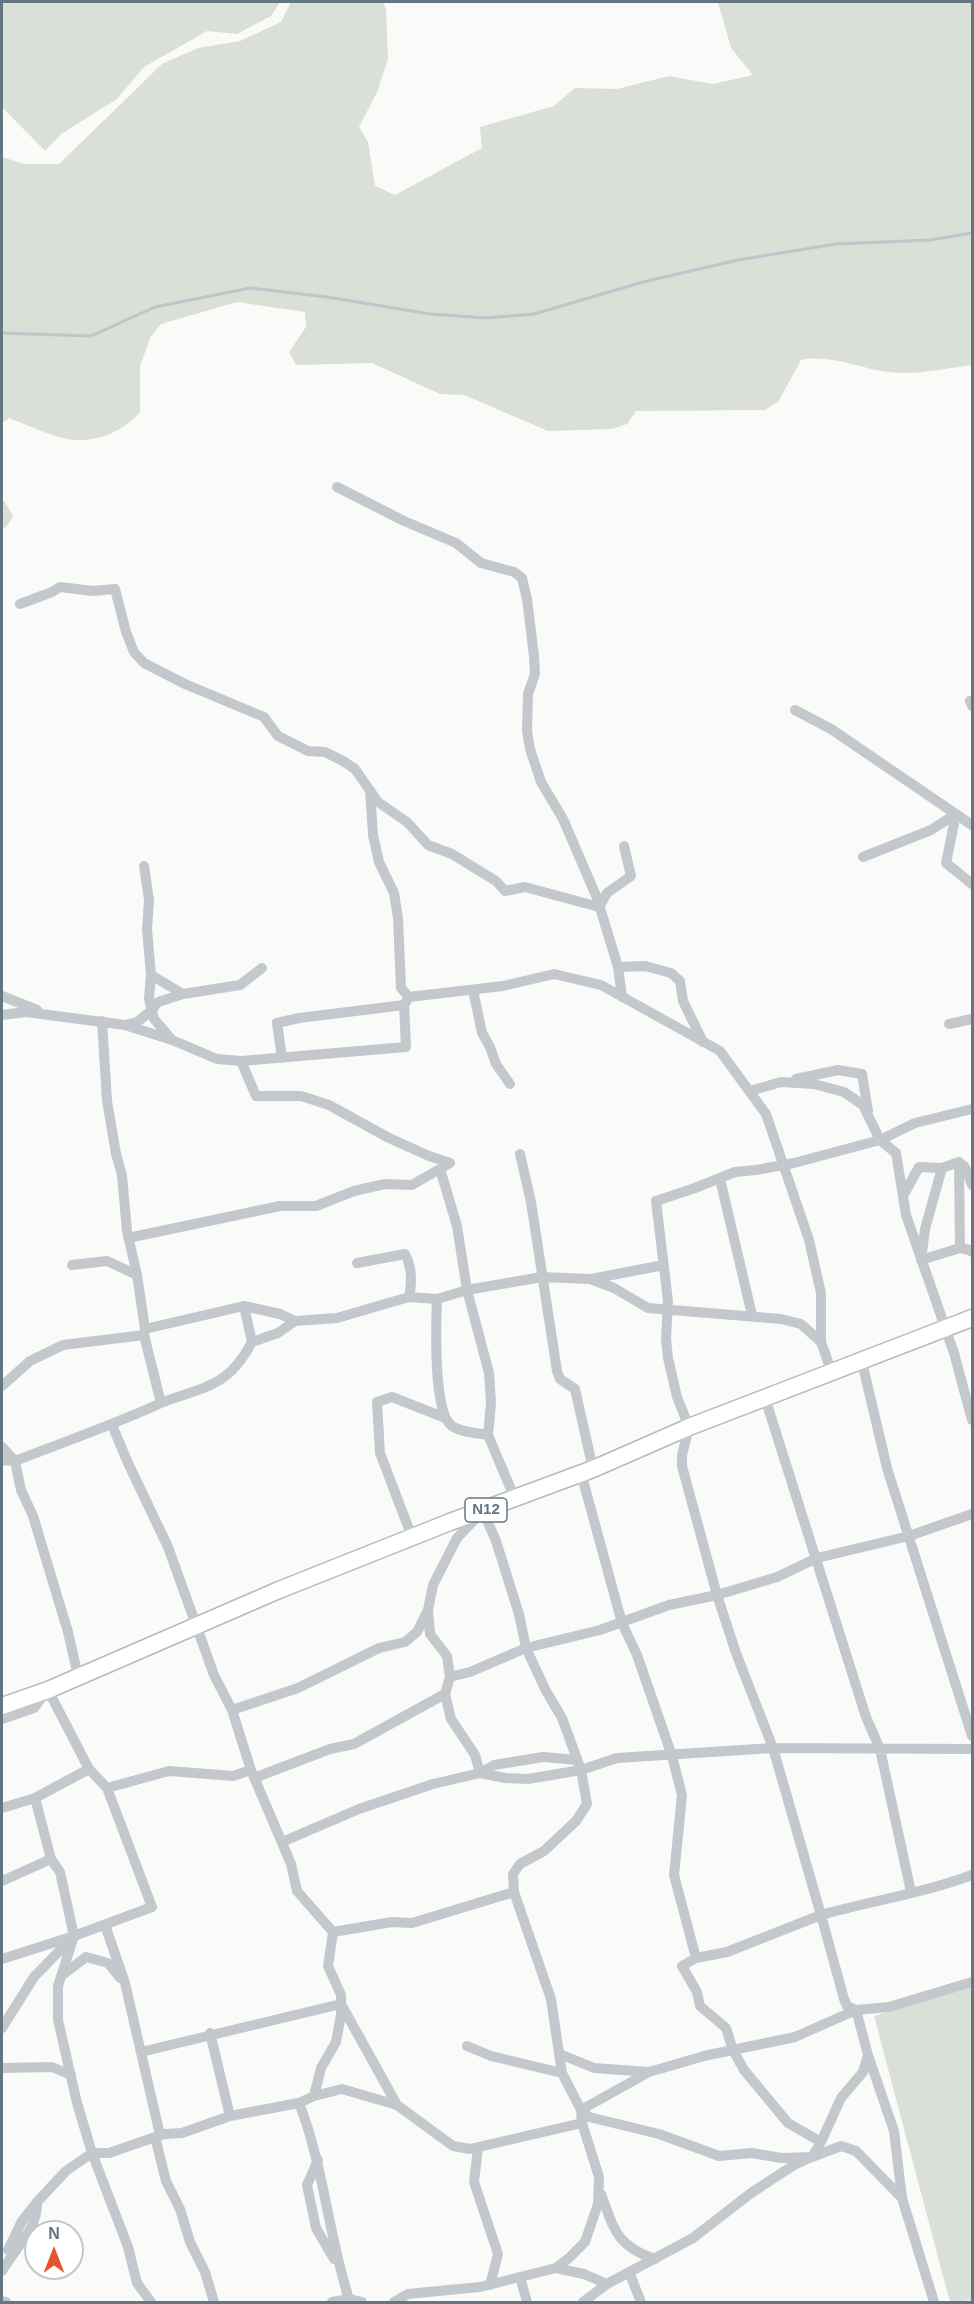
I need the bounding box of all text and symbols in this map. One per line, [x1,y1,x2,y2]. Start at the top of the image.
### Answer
road number: N12 [465,1498,507,1522]
north arrow [24,2220,84,2280]
text: N [48,2225,60,2242]

